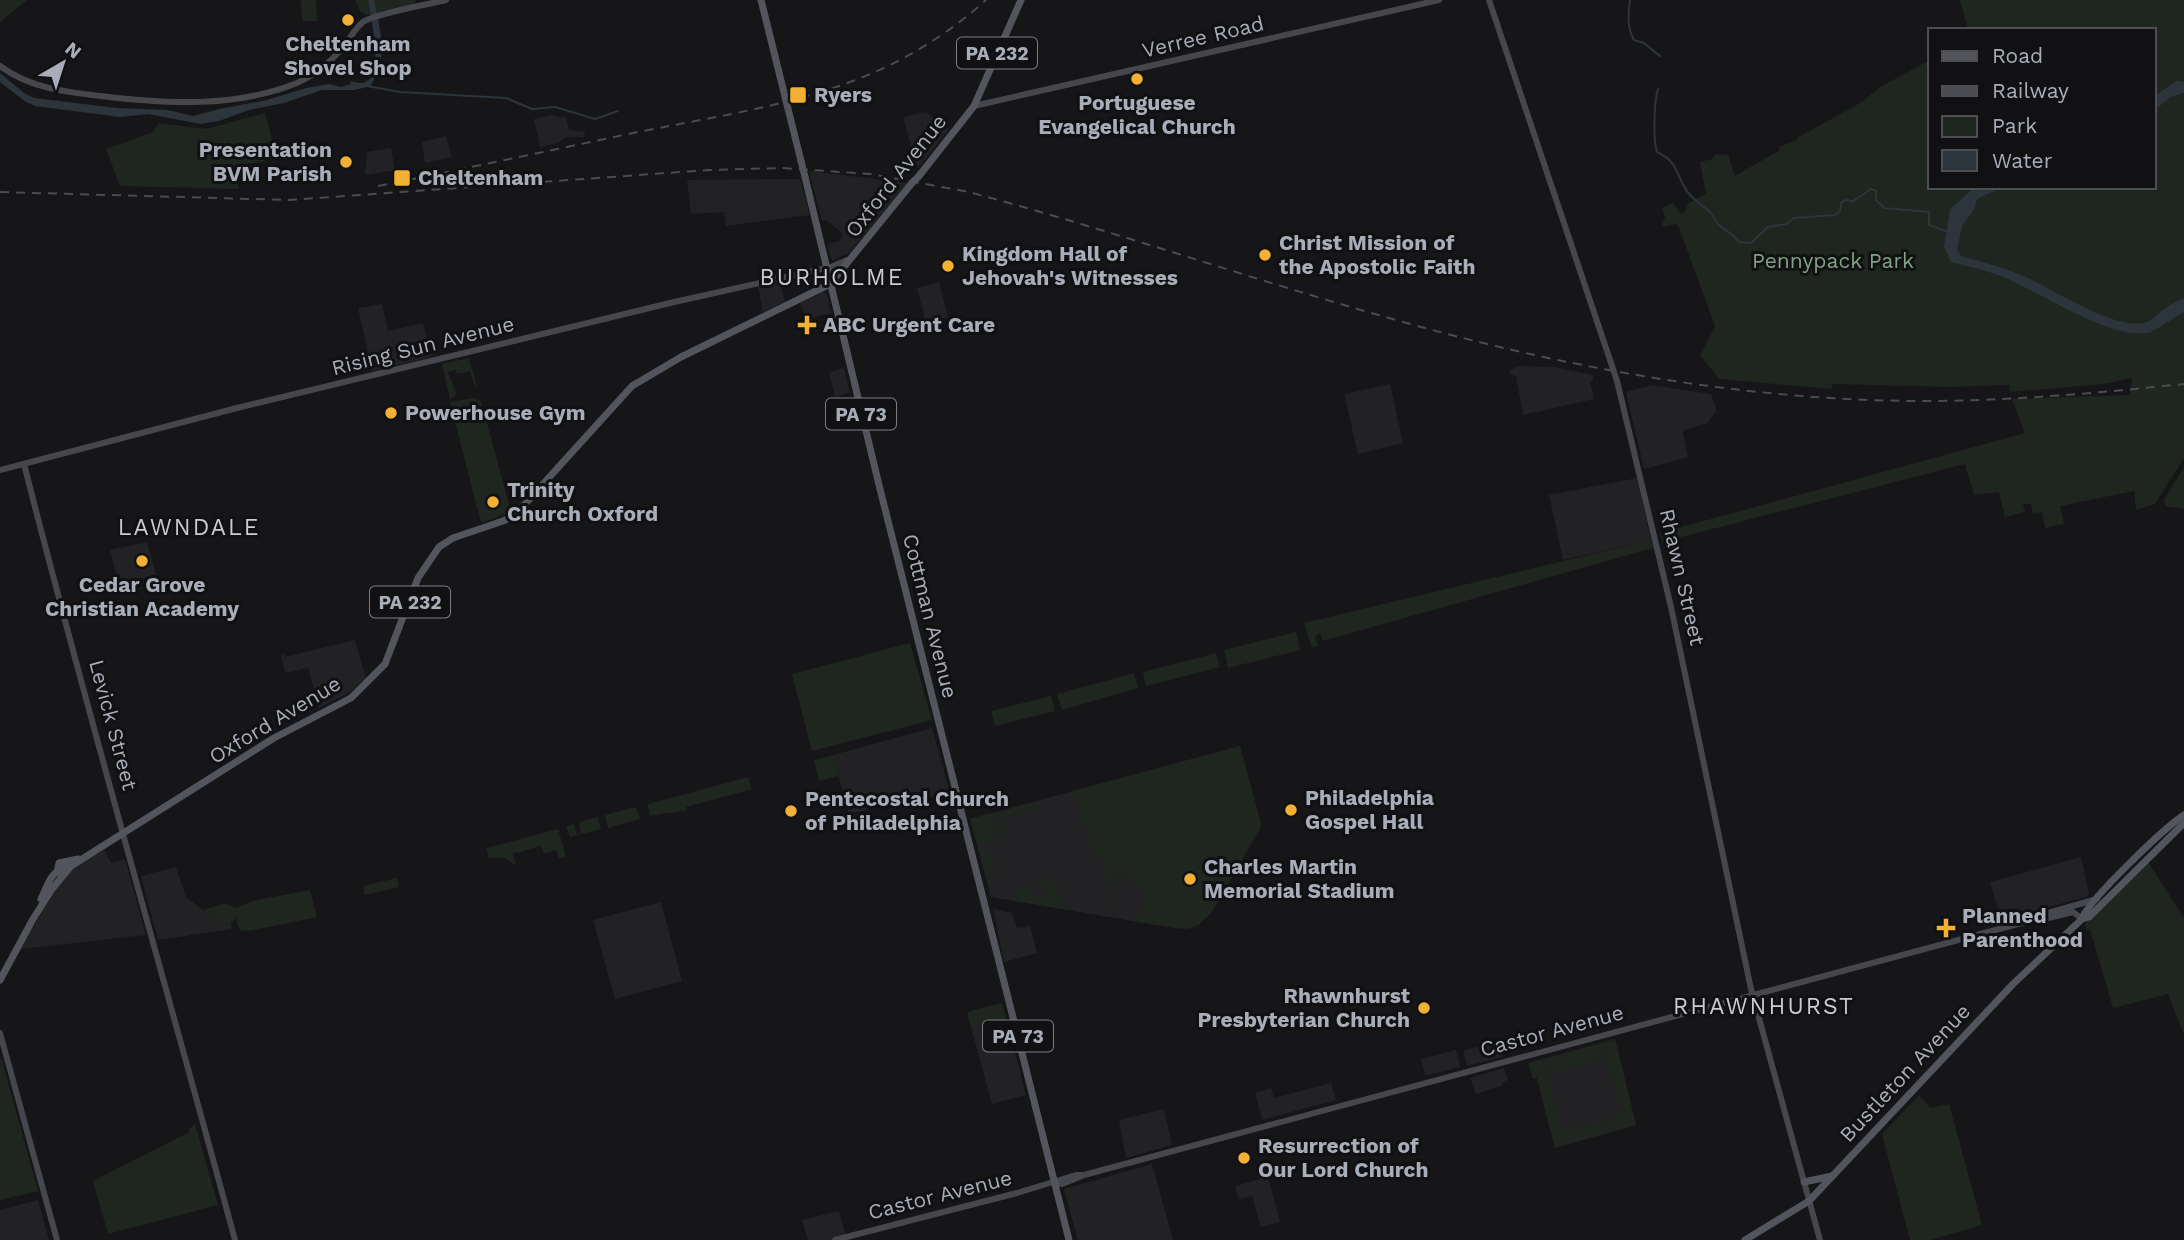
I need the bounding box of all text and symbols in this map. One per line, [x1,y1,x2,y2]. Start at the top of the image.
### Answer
street label: Verree Road [1140,10,1266,63]
marker: Cheltenham Shovel Shop [340,12,356,28]
north arrow [28,28,98,98]
legend [1928,28,2156,189]
place label: Cheltenham Shovel Shop [284,31,412,80]
text: N [61,37,86,64]
road number: PA 232 [957,38,1037,68]
text: Road [1992,43,2043,68]
marker: Portuguese Evangelical Church [1129,71,1145,87]
text: Railway [1992,78,2069,103]
place label: Ryers [814,82,872,107]
marker: Ryers [788,85,808,105]
place label: Portuguese Evangelical Church [1038,90,1236,139]
street label: Oxford Avenue [840,109,951,242]
text: Park [1992,113,2037,138]
place label: Presentation BVM Parish [199,137,332,186]
text: Water [1992,148,2053,173]
marker: Presentation BVM Parish [338,154,354,170]
place label: Cheltenham [418,165,543,190]
marker: Cheltenham [392,168,412,188]
place label: Christ Mission of the Apostolic Faith [1279,230,1476,279]
place label: Kingdom Hall of Jehovah's Witnesses [962,241,1178,290]
marker: Christ Mission of the Apostolic Faith [1257,247,1273,263]
park label: Pennypack Park [1752,248,1914,273]
marker: Kingdom Hall of Jehovah's Witnesses [940,258,956,274]
district label: BURHOLME [760,264,904,291]
street label: Rising Sun Avenue [329,311,517,380]
place label: ABC Urgent Care [823,312,995,337]
marker: ABC Urgent Care [797,315,817,335]
road number: PA 73 [826,398,896,430]
place label: Powerhouse Gym [405,400,585,425]
marker: Powerhouse Gym [383,405,399,421]
place label: Trinity Church Oxford [507,477,658,526]
marker: Trinity Church Oxford [485,494,501,510]
street label: Rhawn Street [1655,506,1710,648]
district label: LAWNDALE [118,514,260,541]
street label: Cottman Avenue [898,531,963,701]
marker: Cedar Grove Christian Academy [134,553,150,569]
place label: Cedar Grove Christian Academy [45,572,239,621]
road number: PA 232 [370,586,450,618]
street label: Levick Street [84,657,143,793]
street label: Oxford Avenue [204,670,345,769]
place label: Philadelphia Gospel Hall [1305,785,1435,834]
place label: Pentecostal Church of Philadelphia [805,786,1009,835]
marker: Philadelphia Gospel Hall [1283,802,1299,818]
marker: Pentecostal Church of Philadelphia [783,803,799,819]
place label: Charles Martin Memorial Stadium [1204,854,1394,903]
marker: Charles Martin Memorial Stadium [1182,871,1198,887]
place label: Planned Parenthood [1962,903,2083,952]
marker: Planned Parenthood [1936,918,1956,938]
place label: Rhawnhurst Presbyterian Church [1198,983,1410,1032]
district label: RHAWNHURST [1673,993,1855,1020]
street label: Bustleton Avenue [1834,998,1975,1147]
street label: Castor Avenue [1477,999,1626,1062]
marker: Rhawnhurst Presbyterian Church [1416,1000,1432,1016]
road number: PA 73 [983,1020,1053,1052]
place label: Resurrection of Our Lord Church [1258,1133,1429,1182]
marker: Resurrection of Our Lord Church [1236,1150,1252,1166]
street label: Castor Avenue [865,1165,1014,1224]

